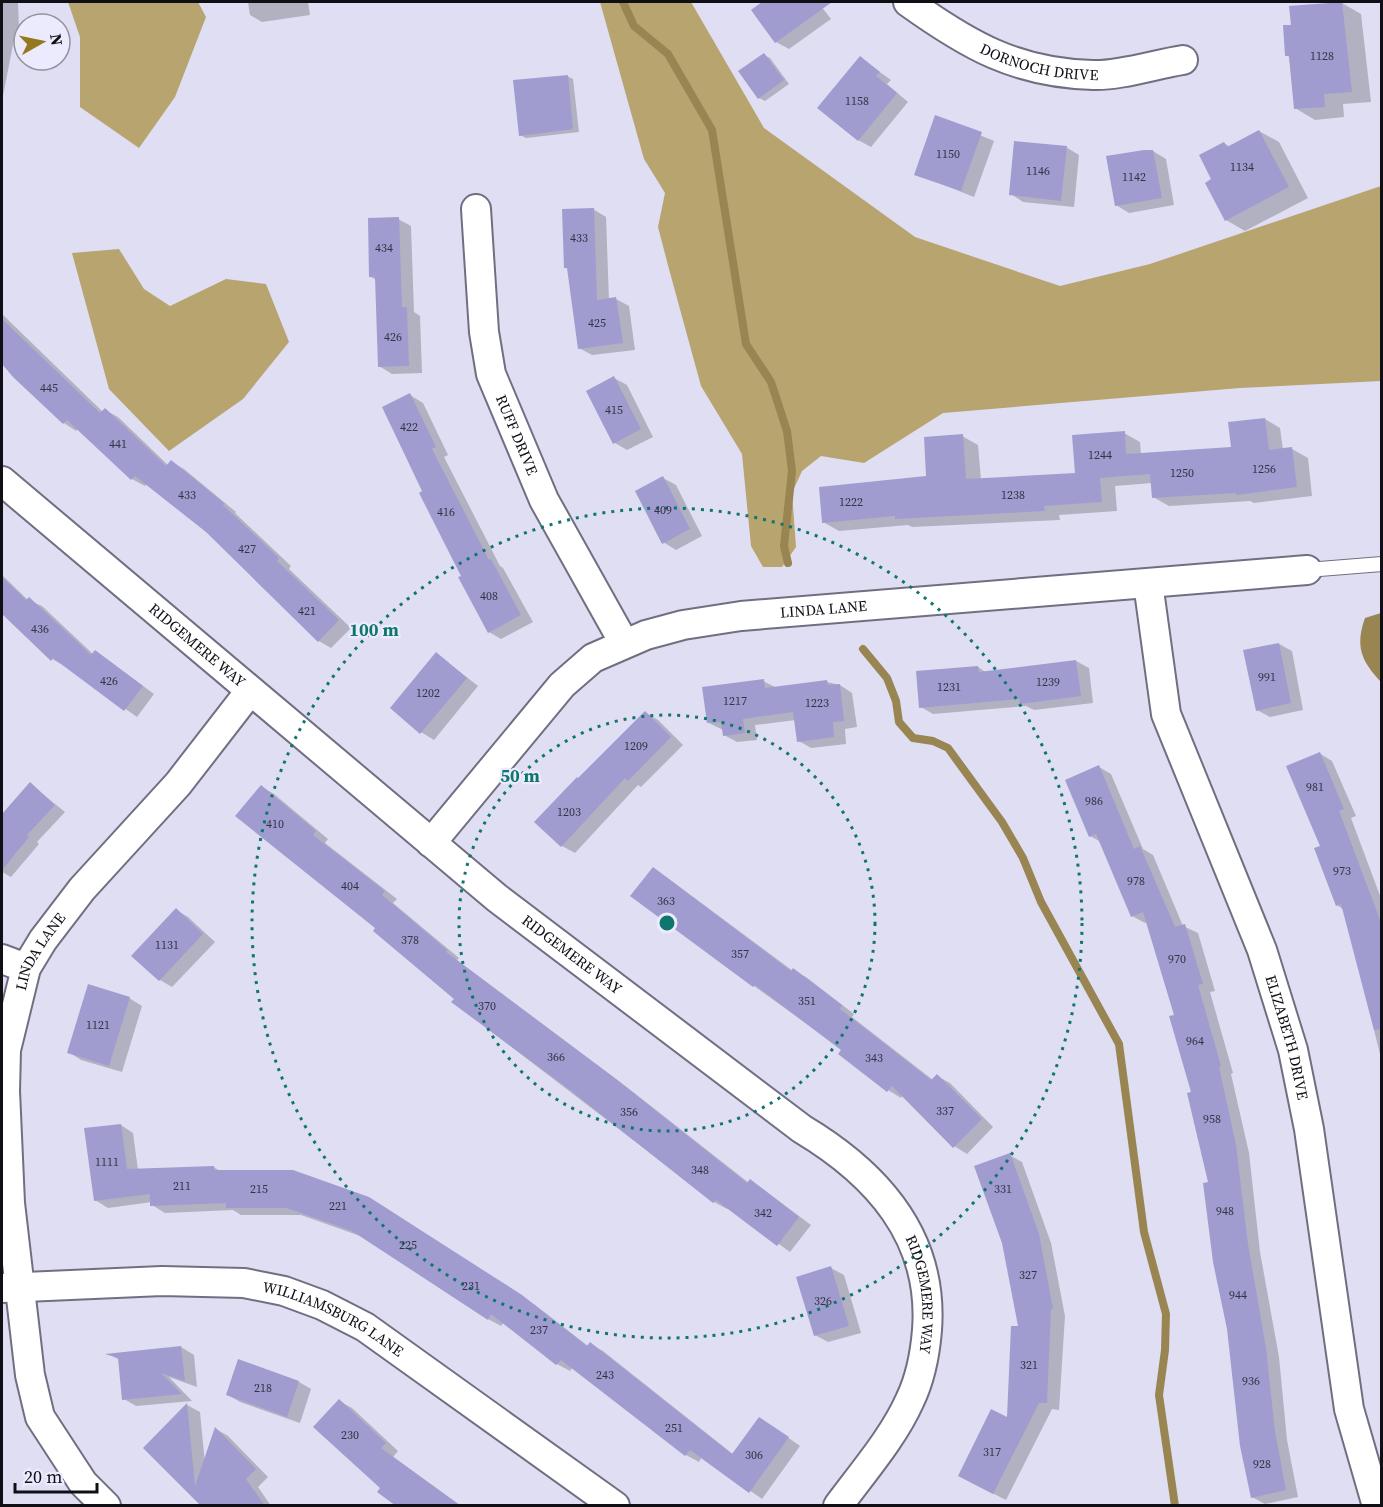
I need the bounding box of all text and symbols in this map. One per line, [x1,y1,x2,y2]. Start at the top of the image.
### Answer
north arrow [12,12,72,72]
text: N [45,32,69,47]
street label: DORNOCH DRIVE [977,38,1099,85]
house number: 1128 [1310,48,1334,64]
house number: 1158 [845,93,869,109]
house number: 1150 [936,146,960,162]
house number: 1134 [1230,159,1254,175]
house number: 1146 [1026,163,1050,179]
house number: 1142 [1122,169,1146,185]
house number: 433 [570,230,588,246]
house number: 434 [375,240,393,256]
house number: 425 [588,315,606,331]
house number: 426 [384,329,402,345]
house number: 445 [40,380,58,396]
street label: RUFF DRIVE [491,391,543,478]
house number: 415 [605,402,623,418]
house number: 422 [400,419,418,435]
house number: 441 [109,436,127,452]
house number: 1244 [1088,447,1112,463]
house number: 1256 [1252,461,1276,477]
house number: 1250 [1170,465,1194,481]
house number: 433 [178,487,196,503]
house number: 1238 [1001,487,1025,503]
house number: 1222 [839,494,863,510]
house number: 409 [654,502,672,518]
house number: 416 [437,504,455,520]
house number: 427 [238,541,256,557]
house number: 408 [480,588,498,604]
street label: LINDA LANE [779,595,868,623]
street label: RIDGEMERE WAY [144,598,251,692]
house number: 421 [298,603,316,619]
text: 100 m [349,617,399,642]
house number: 436 [31,621,49,637]
house number: 991 [1258,669,1276,685]
house number: 426 [100,673,118,689]
house number: 1239 [1036,674,1060,690]
house number: 1231 [937,679,961,695]
house number: 1202 [416,685,440,701]
house number: 1217 [723,693,747,709]
house number: 1223 [805,695,829,711]
house number: 1209 [624,738,648,754]
text: 50 m [500,763,540,788]
house number: 981 [1306,779,1324,795]
house number: 986 [1085,793,1103,809]
house number: 1203 [557,804,581,820]
house number: 410 [266,816,284,832]
house number: 973 [1333,863,1351,879]
house number: 978 [1127,873,1145,889]
house number: 404 [341,878,359,894]
house number: 363 [657,893,675,909]
street label: LINDA LANE [10,908,70,992]
street label: RIDGEMERE WAY [518,909,627,999]
centre of rings [657,913,677,933]
house number: 378 [401,932,419,948]
house number: 1131 [155,937,179,953]
house number: 357 [731,946,749,962]
house number: 970 [1168,951,1186,967]
street label: ELIZABETH DRIVE [1260,972,1314,1102]
house number: 351 [798,993,816,1009]
house number: 370 [478,998,496,1014]
house number: 1121 [86,1017,110,1033]
house number: 964 [1186,1033,1204,1049]
house number: 366 [547,1049,565,1065]
house number: 343 [865,1050,883,1066]
house number: 337 [936,1103,954,1119]
house number: 356 [620,1104,638,1120]
house number: 958 [1203,1111,1221,1127]
house number: 1111 [95,1154,119,1170]
house number: 348 [691,1162,709,1178]
house number: 211 [173,1178,191,1194]
house number: 215 [250,1181,268,1197]
house number: 331 [994,1181,1012,1197]
house number: 221 [329,1198,347,1214]
house number: 948 [1216,1203,1234,1219]
house number: 342 [754,1205,772,1221]
street label: RIDGEMERE WAY [901,1231,939,1356]
house number: 225 [399,1237,417,1253]
house number: 327 [1019,1267,1037,1283]
street label: WILLIAMSBURG LANE [261,1276,408,1361]
house number: 231 [462,1278,480,1294]
house number: 944 [1229,1287,1247,1303]
house number: 326 [814,1293,832,1309]
house number: 237 [530,1322,548,1338]
house number: 321 [1020,1357,1038,1373]
house number: 243 [596,1367,614,1383]
house number: 936 [1242,1373,1260,1389]
house number: 218 [254,1380,272,1396]
house number: 251 [665,1420,683,1436]
house number: 230 [341,1427,359,1443]
house number: 317 [983,1444,1001,1460]
house number: 306 [745,1447,763,1463]
scale bar [15,1456,98,1494]
house number: 928 [1253,1456,1271,1472]
text: 20 m [24,1464,62,1489]

